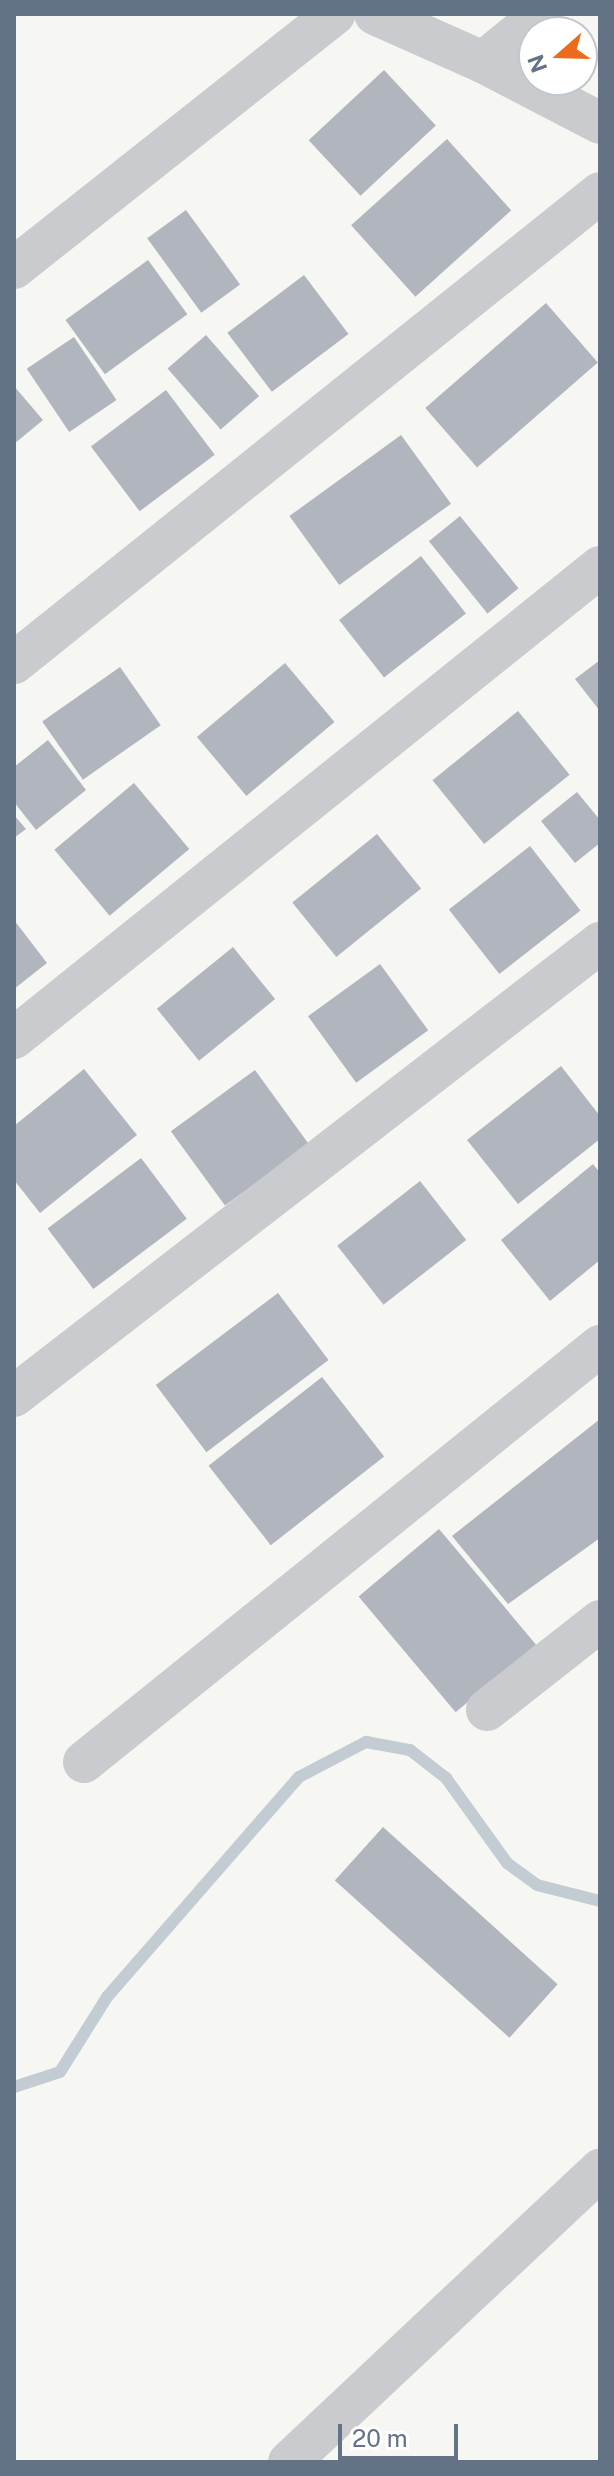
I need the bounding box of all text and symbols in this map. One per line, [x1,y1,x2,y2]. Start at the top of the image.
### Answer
north arrow [518,16,598,96]
text: N [522,51,552,76]
scale bar [342,2408,462,2458]
text: 20 m [352,2424,408,2452]

